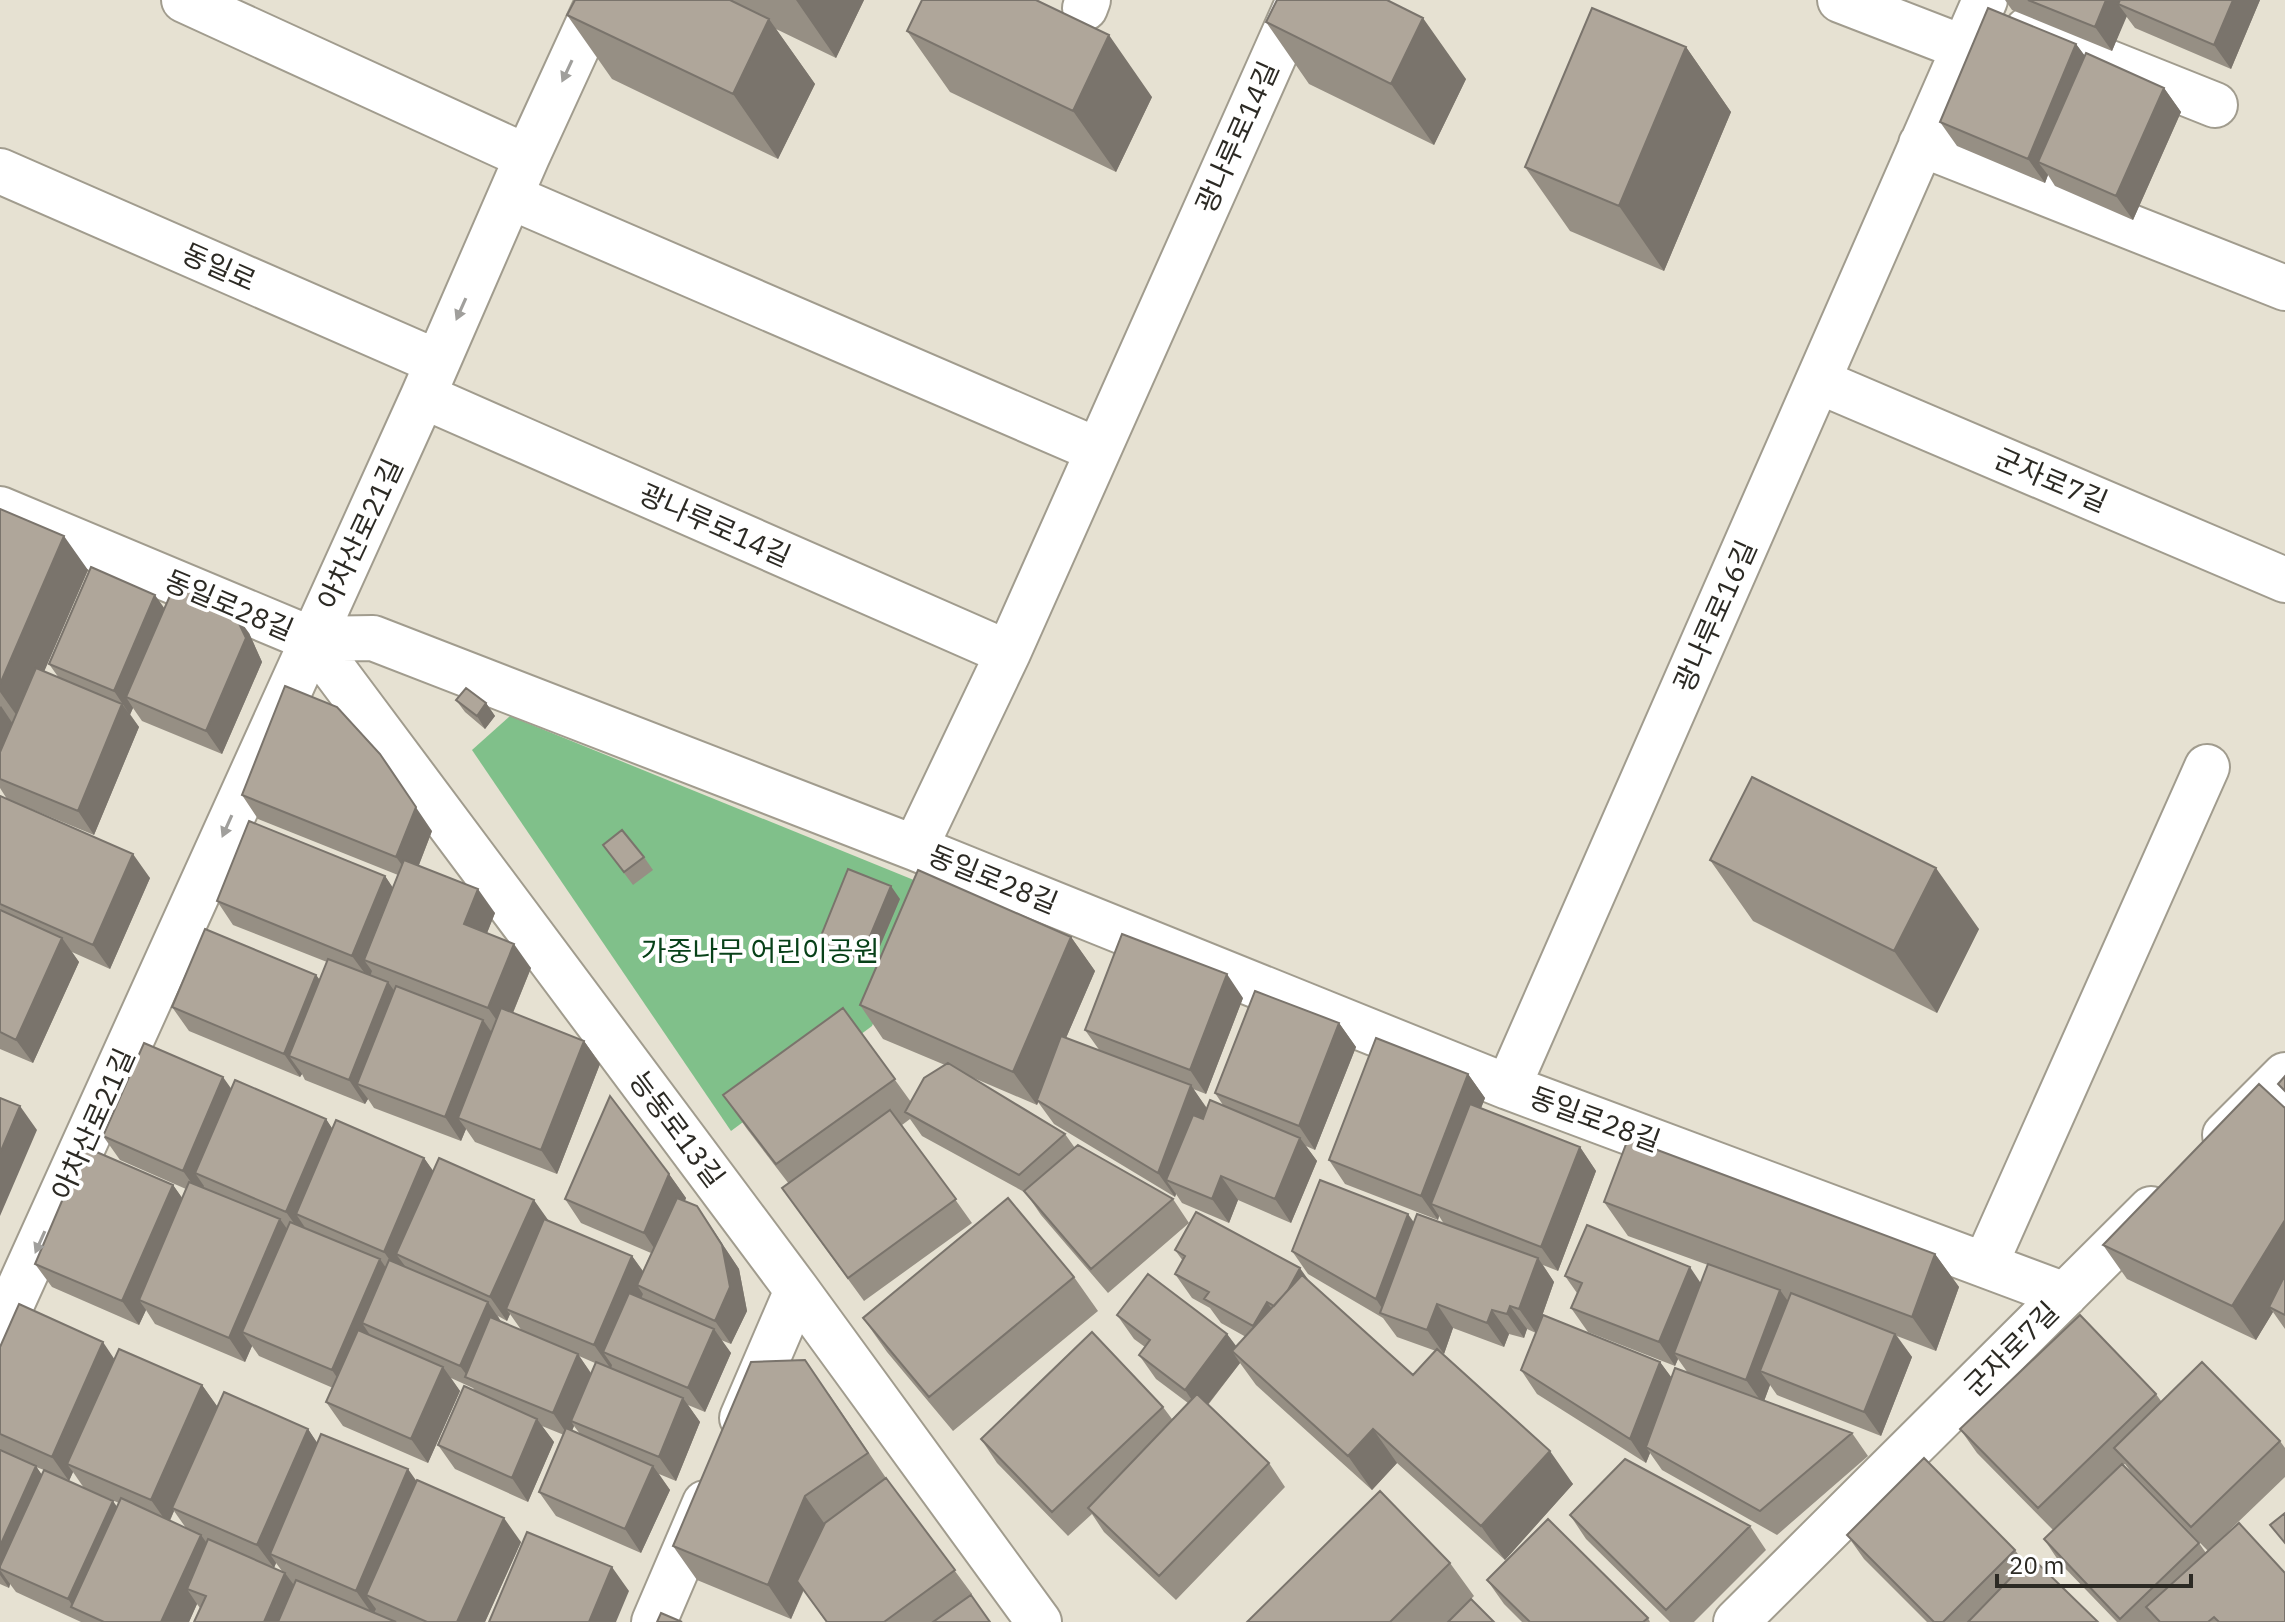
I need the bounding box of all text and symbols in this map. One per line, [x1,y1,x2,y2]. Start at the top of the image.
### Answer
street label: 광나루로14길 [1187,55,1286,219]
one-way arrow [560,59,574,83]
street label: 동일로 [176,234,262,299]
one-way arrow [455,297,468,320]
street label: 군자로7길 [1989,439,2114,520]
street label: 아차산로21길 [308,452,411,615]
street label: 광나루로14길 [633,475,797,574]
street label: 광나루로16길 [1665,534,1764,698]
street label: 동일로28길 [159,561,299,648]
one-way arrow [221,814,234,838]
street label: 동일로28길 [923,836,1063,921]
park label: 가중나무 어린이공원 [641,932,879,969]
street label: 아차산로21길 [43,1042,142,1206]
street label: 능동로13길 [622,1063,733,1194]
street label: 동일로28길 [1525,1078,1666,1159]
one-way arrow [33,1230,46,1253]
street label: 군자로7길 [1955,1293,2066,1404]
scale bar [1997,1538,2191,1588]
text: 20 m [2009,1549,2064,1581]

